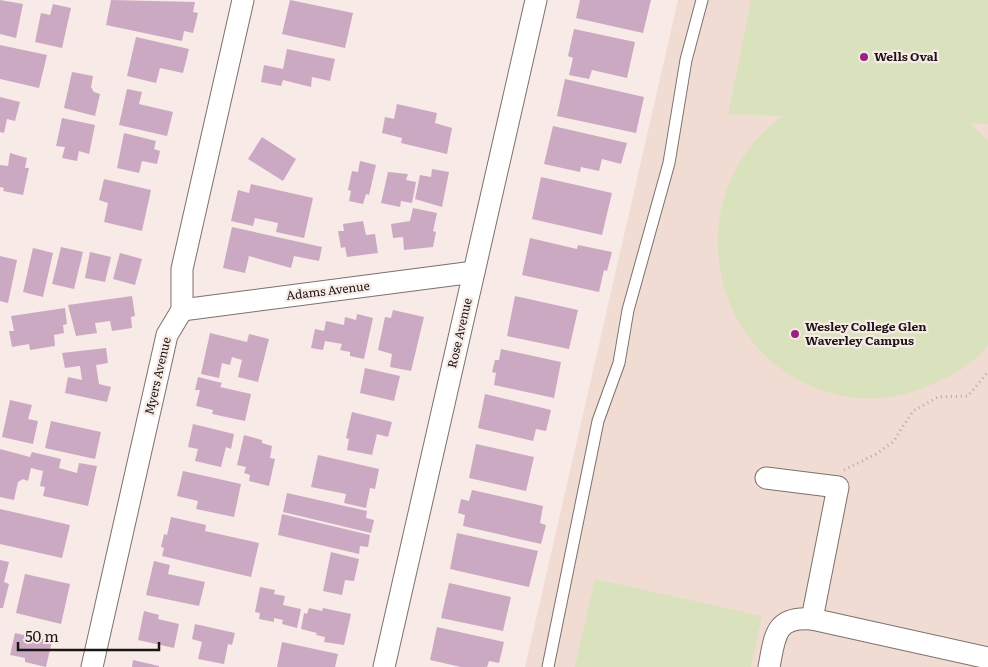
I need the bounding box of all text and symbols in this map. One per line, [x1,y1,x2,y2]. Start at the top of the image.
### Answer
place label: Wells Oval [874,47,939,65]
marker: Wells Oval [858,51,870,63]
street label: Adams Avenue [285,276,371,304]
street label: Rose Avenue [442,296,476,370]
place label: Wesley College Glen Waverley Campus [805,317,927,349]
marker: Wesley College Glen Waverley Campus [789,328,801,340]
street label: Myers Avenue [139,335,175,417]
scale bar [18,620,159,652]
text: 50 m [25,624,59,647]

